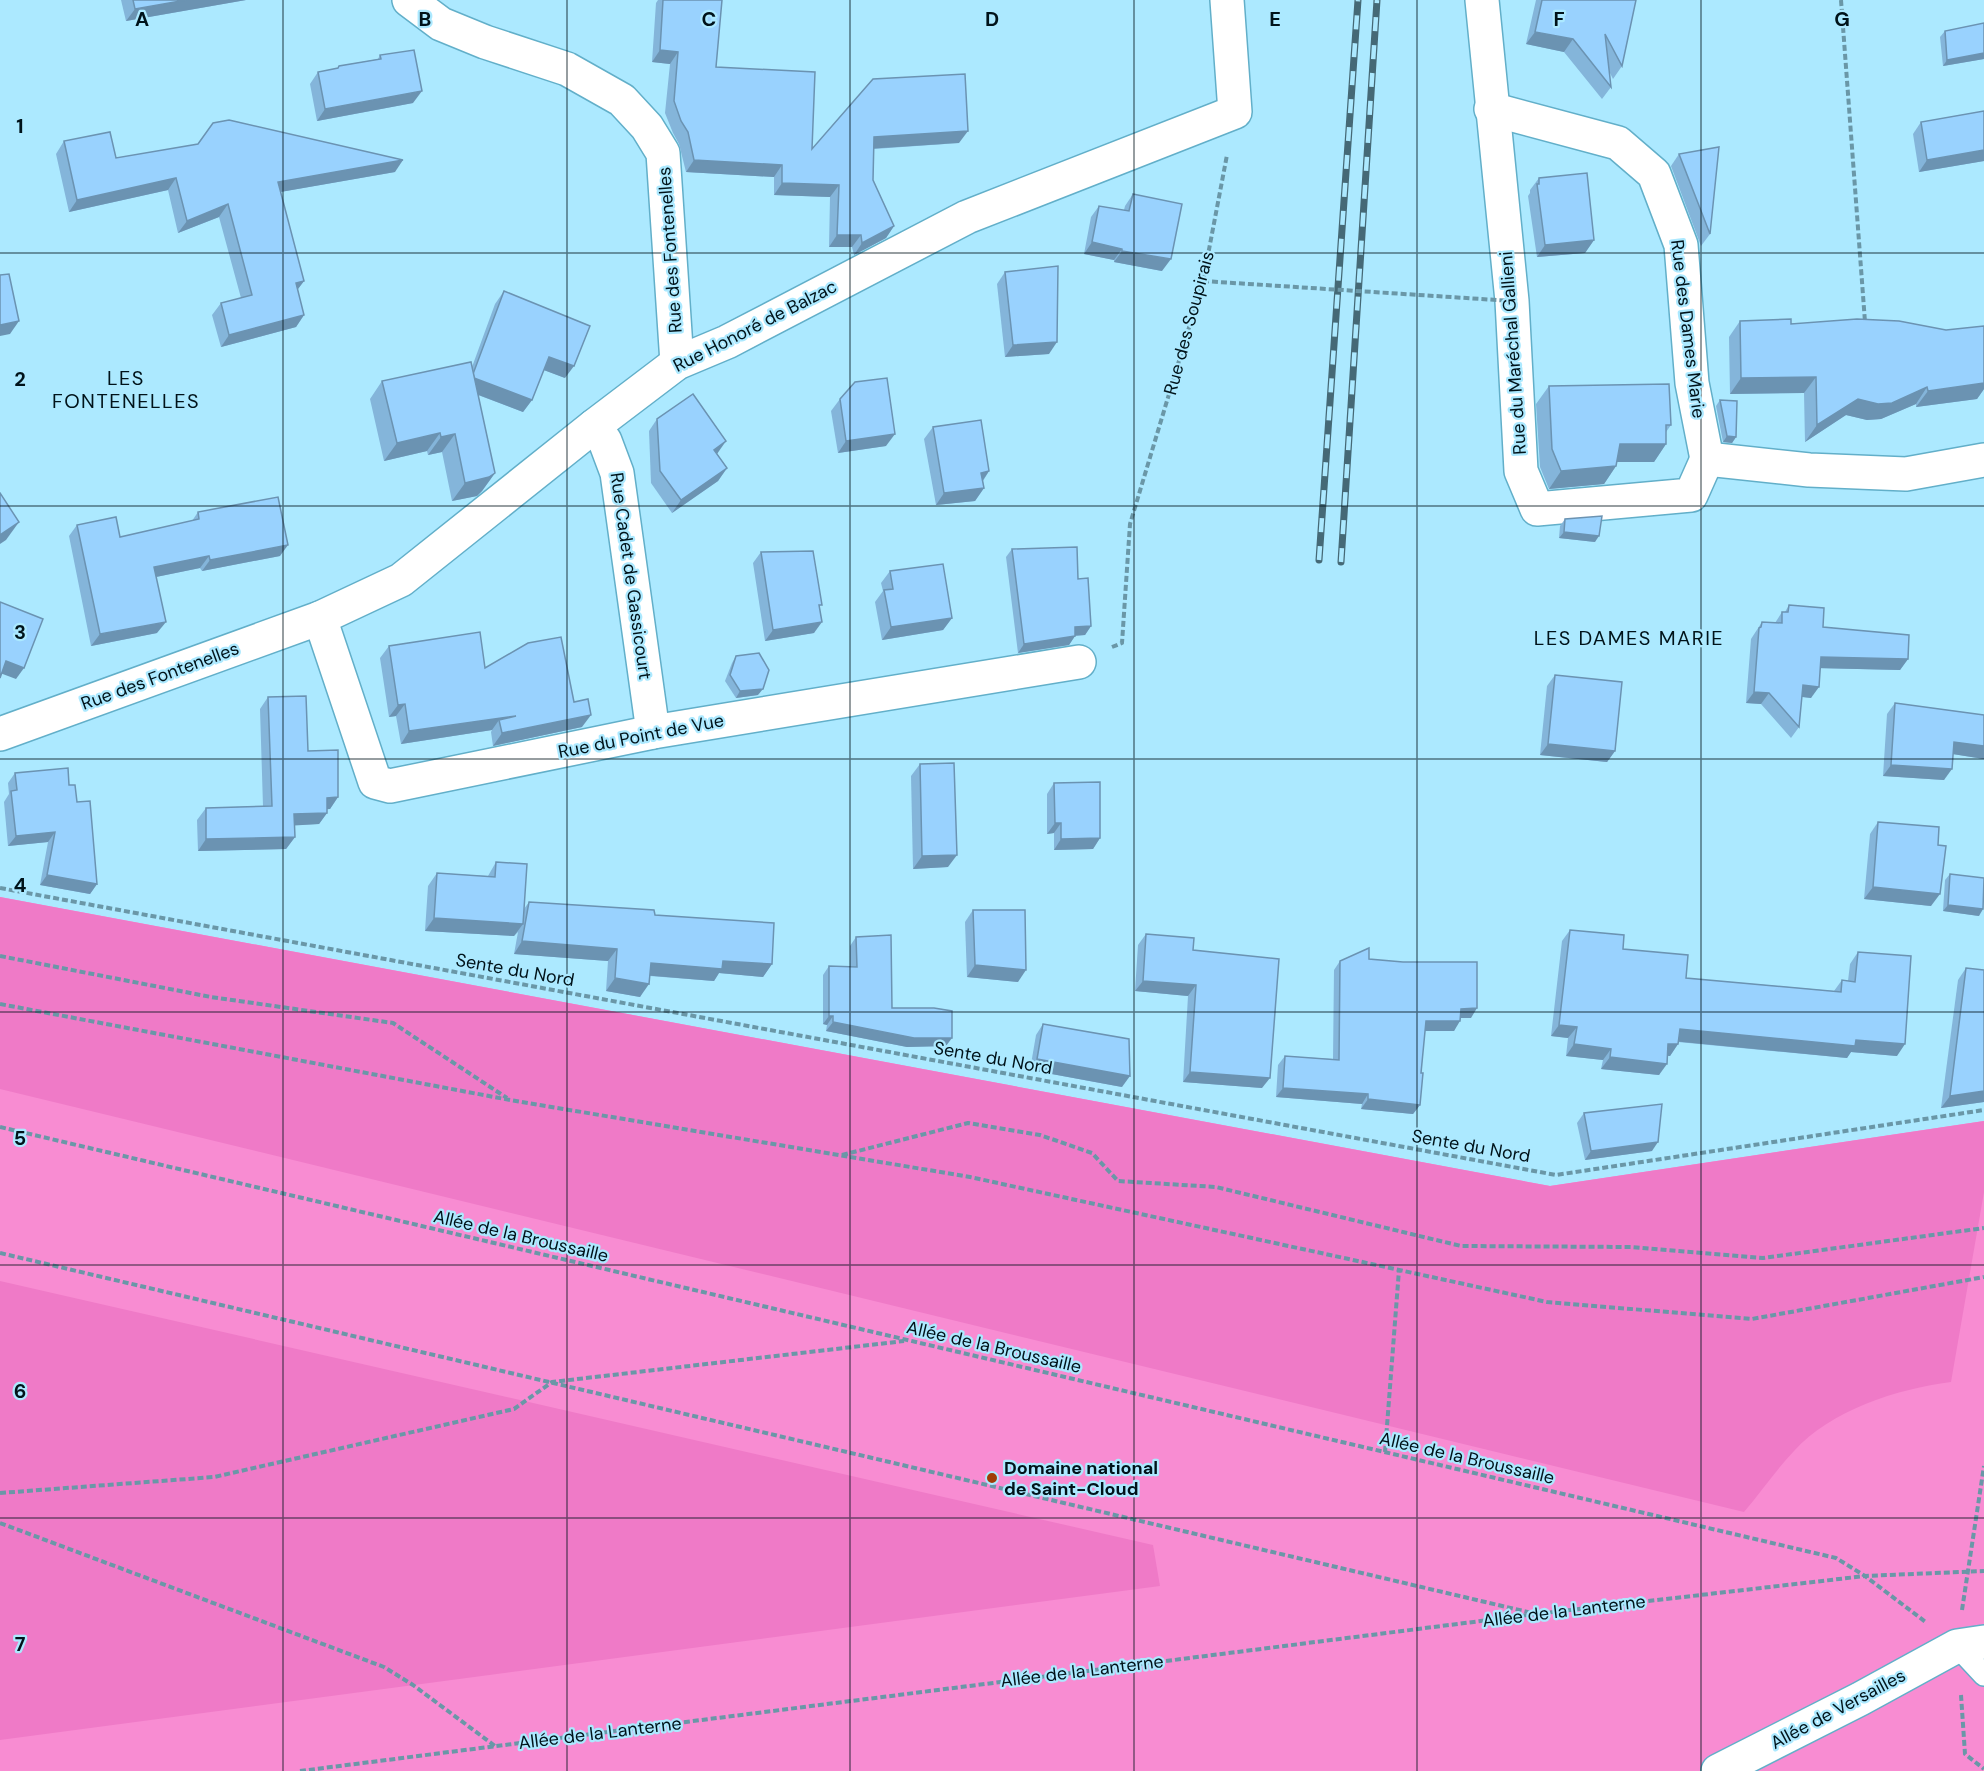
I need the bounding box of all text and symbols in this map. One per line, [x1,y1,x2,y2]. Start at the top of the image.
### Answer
text: A [135,6,149,32]
text: B [419,6,431,32]
text: C [702,6,716,32]
text: D [985,6,999,32]
text: E [1269,6,1281,32]
text: F [1553,6,1565,32]
text: G [1834,6,1850,32]
text: 1 [16,113,24,139]
street label: Rue des Fontenelles [652,166,688,334]
street label: Rue des Dames Marie [1665,238,1711,420]
street label: Rue des Soupirais [1158,248,1220,398]
street label: Rue du Maréchal Gallieni [1494,251,1532,455]
street label: Rue Honoré de Balzac [669,274,841,378]
district label: LES FONTENELLES [52,365,200,414]
text: 2 [14,366,26,392]
street label: Rue Cadet de Gassicourt [605,471,657,681]
text: 3 [14,619,26,645]
district label: LES DAMES MARIE [1534,625,1724,651]
street label: Rue des Fontenelles [78,636,242,716]
street label: Rue du Point de Vue [556,708,726,764]
text: 4 [14,872,27,898]
street label: Sente du Nord [454,948,576,992]
street label: Sente du Nord [932,1036,1054,1080]
street label: Sente du Nord [1410,1124,1532,1168]
text: 5 [14,1125,26,1151]
street label: Allée de la Broussaille [431,1204,611,1268]
street label: Allée de la Broussaille [904,1315,1084,1379]
text: 6 [14,1378,26,1404]
street label: Allée de la Broussaille [1377,1426,1557,1490]
place label: Domaine national de Saint-Cloud [1004,1456,1158,1501]
marker: Domaine national de Saint-Cloud [985,1471,999,1485]
street label: Allée de la Lanterne [1481,1589,1647,1633]
text: 7 [15,1631,26,1657]
street label: Allée de la Lanterne [999,1649,1165,1693]
street label: Allée de Versailles [1766,1663,1910,1755]
street label: Allée de la Lanterne [517,1711,683,1755]

